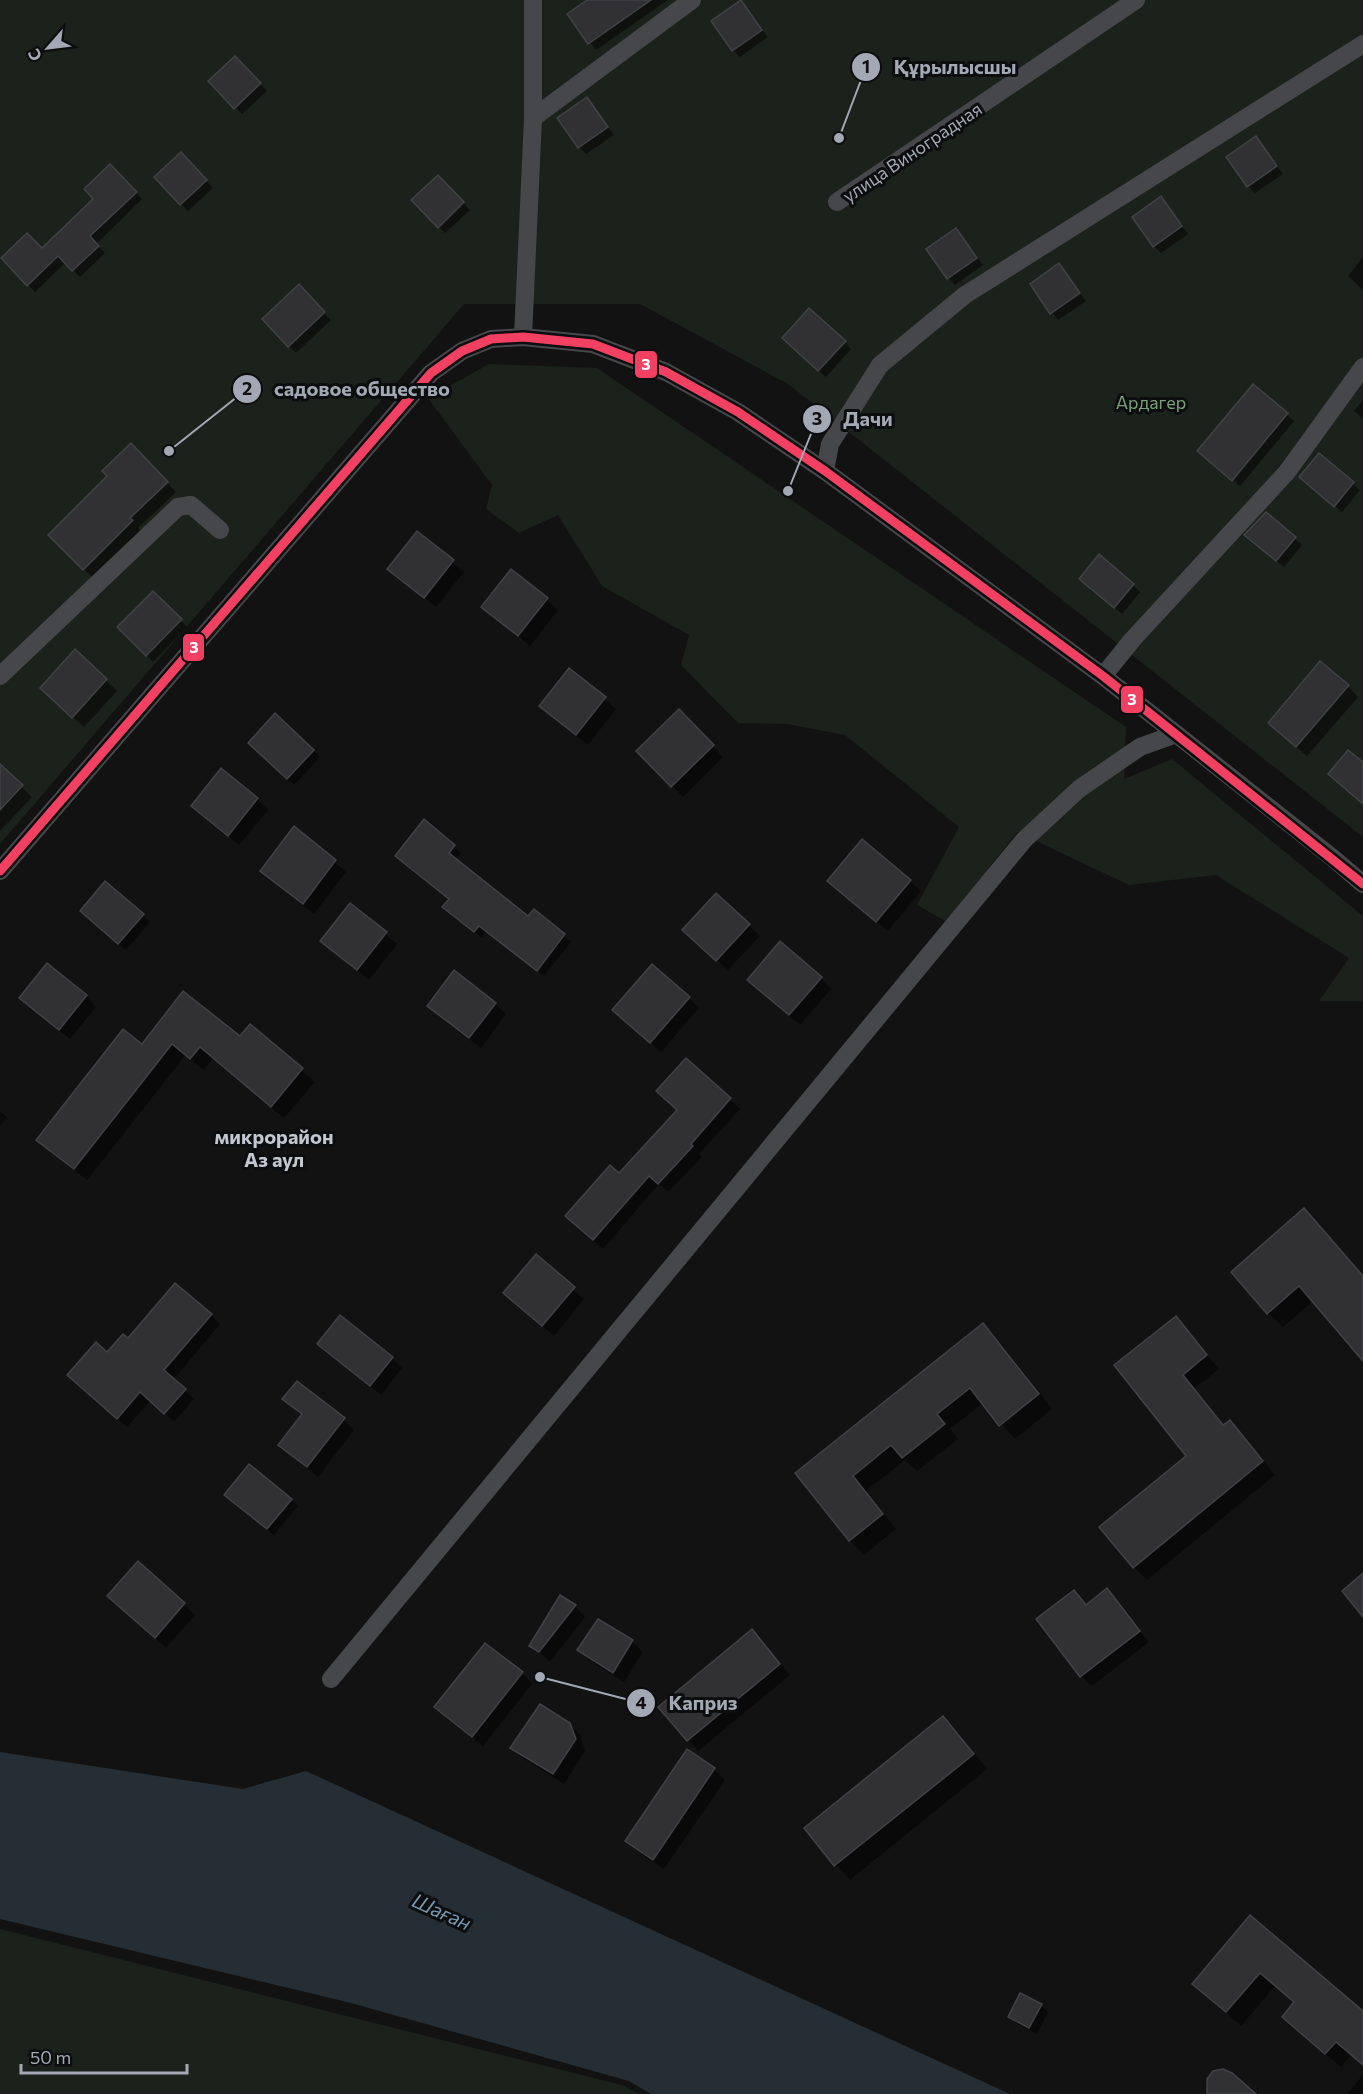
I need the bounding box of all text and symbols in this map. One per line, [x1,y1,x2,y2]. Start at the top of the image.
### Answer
north arrow [18,18,78,78]
text: С [23,46,45,65]
callout: Құрылысшы [851,48,1028,86]
text: Құрылысшы [894,54,1016,78]
text: 1 [862,55,870,77]
street label: улица Виноградная [838,97,986,207]
line badge: 3 [634,350,658,379]
text: 3 [641,354,651,373]
callout: садовое общество [232,370,461,408]
text: садовое общество [274,376,450,400]
text: 2 [242,377,252,399]
park label: Ардагер [1116,391,1186,413]
callout: Дачи [802,400,905,438]
text: Дачи [843,406,893,430]
text: 3 [812,407,822,429]
line badge: 3 [182,633,205,662]
text: 3 [189,637,199,656]
line badge: 3 [1120,685,1144,714]
text: 3 [1127,689,1137,708]
district label: микрорайон Аз аул [215,1124,334,1171]
callout: Каприз [626,1684,749,1722]
text: Каприз [668,1690,738,1714]
text: 4 [635,1691,647,1713]
water label: Шаған [409,1887,475,1935]
scale bar [21,2037,188,2075]
text: 50 m [30,2046,71,2068]

